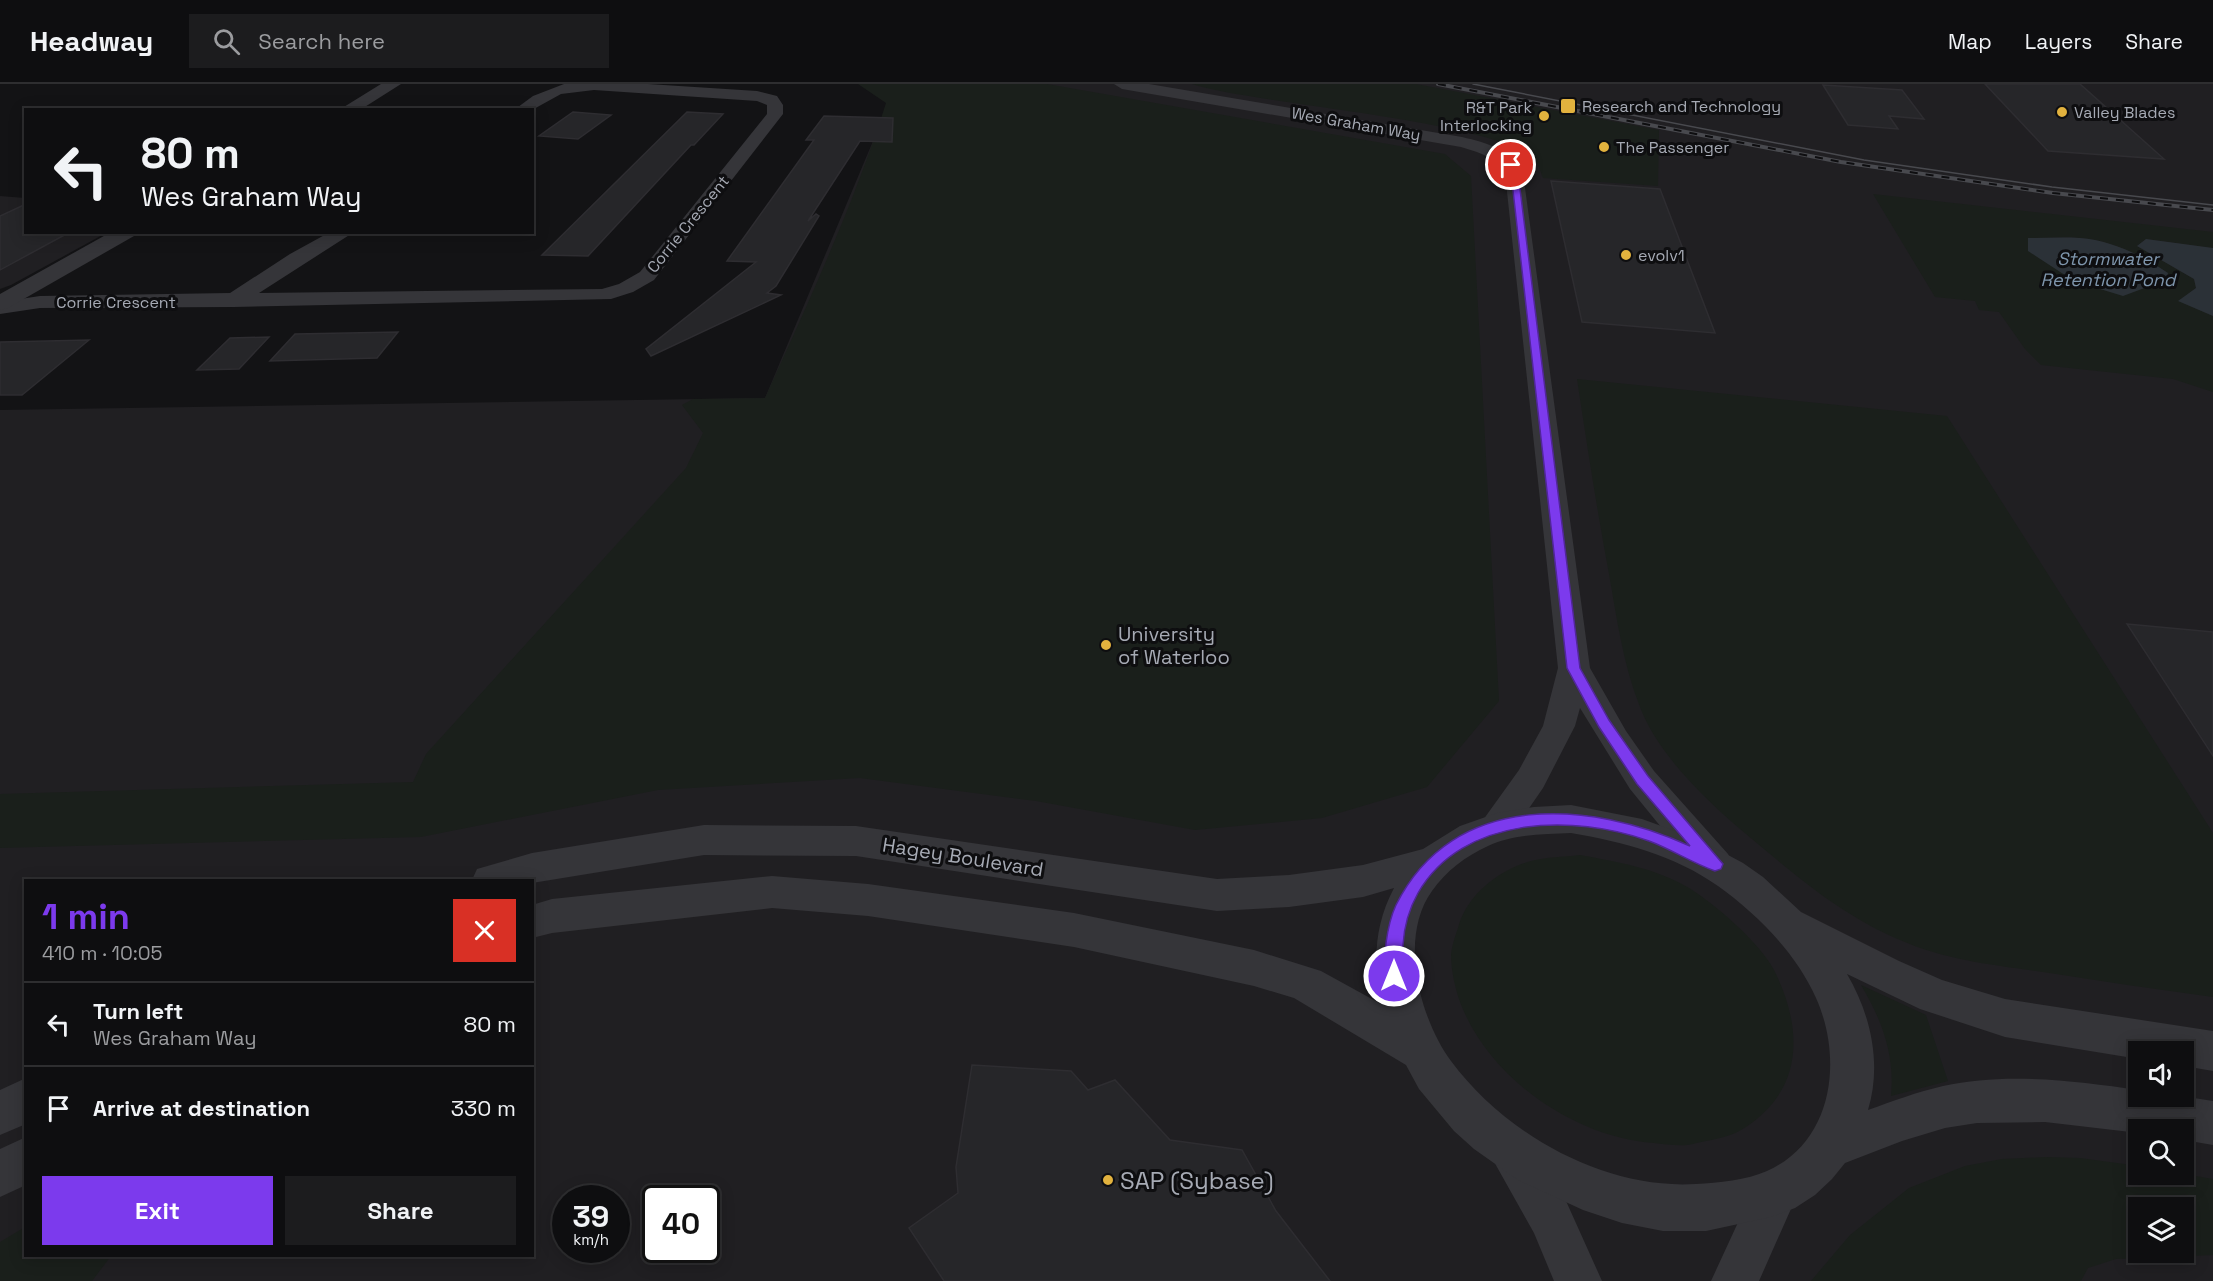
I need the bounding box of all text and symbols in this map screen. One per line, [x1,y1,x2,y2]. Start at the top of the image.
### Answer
search box [189,14,609,68]
text: Headway [30,23,153,59]
icon: search [210,25,243,58]
text: Search here [258,27,385,55]
text: Map [1948,28,1992,55]
text: Layers [2025,28,2092,55]
text: Share [2125,28,2183,55]
place label: Research and Technology [1582,96,1781,117]
place label: R&T Park Interlocking [1440,97,1532,136]
marker: Research and Technology [1559,97,1577,115]
street label: Wes Graham Way [1290,102,1422,146]
place label: Valley Blades [2074,102,2175,123]
marker: Valley Blades [2055,105,2069,119]
marker: R&T Park Interlocking [1537,109,1551,123]
text: 80 m [141,127,240,180]
icon: left [42,132,120,210]
place label: The Passenger [1616,137,1729,158]
pin [1485,139,1536,190]
marker: The Passenger [1597,140,1611,154]
icon: arrive [1494,148,1527,181]
street label: Corrie Crescent [642,171,734,277]
text: Wes Graham Way [141,179,362,214]
place label: evolv1 [1638,245,1685,266]
water label: Stormwater Retention Pond [2041,247,2178,291]
marker: evolv1 [1619,248,1633,262]
street label: Corrie Crescent [56,292,176,313]
place label: University of Waterloo [1118,621,1230,670]
marker: University of Waterloo [1099,638,1113,652]
street label: Hagey Boulevard [881,831,1045,883]
text: 1 min [42,894,130,940]
button: close [453,899,516,962]
text: 410 m · 10:05 [42,940,163,966]
position arrow [1362,944,1426,1008]
text: Turn left [93,997,183,1025]
icon: left [42,1008,75,1041]
text: 80 m [464,1010,516,1038]
text: Wes Graham Way [93,1025,256,1051]
map controls [2128,1041,2194,1263]
button: sound [2128,1041,2194,1107]
icon: arrive [42,1092,75,1125]
text: Arrive at destination [93,1094,310,1122]
text: 330 m [451,1094,516,1122]
button: search [2128,1119,2194,1185]
place label: SAP (Sybase) [1120,1165,1274,1196]
marker: SAP (Sybase) [1101,1173,1115,1187]
button: Exit [42,1176,273,1245]
button: Share [285,1176,516,1245]
speed limit sign: 40 [642,1185,720,1263]
text: 39 [573,1197,609,1236]
button: layers [2128,1197,2194,1263]
text: km/h [573,1230,609,1249]

